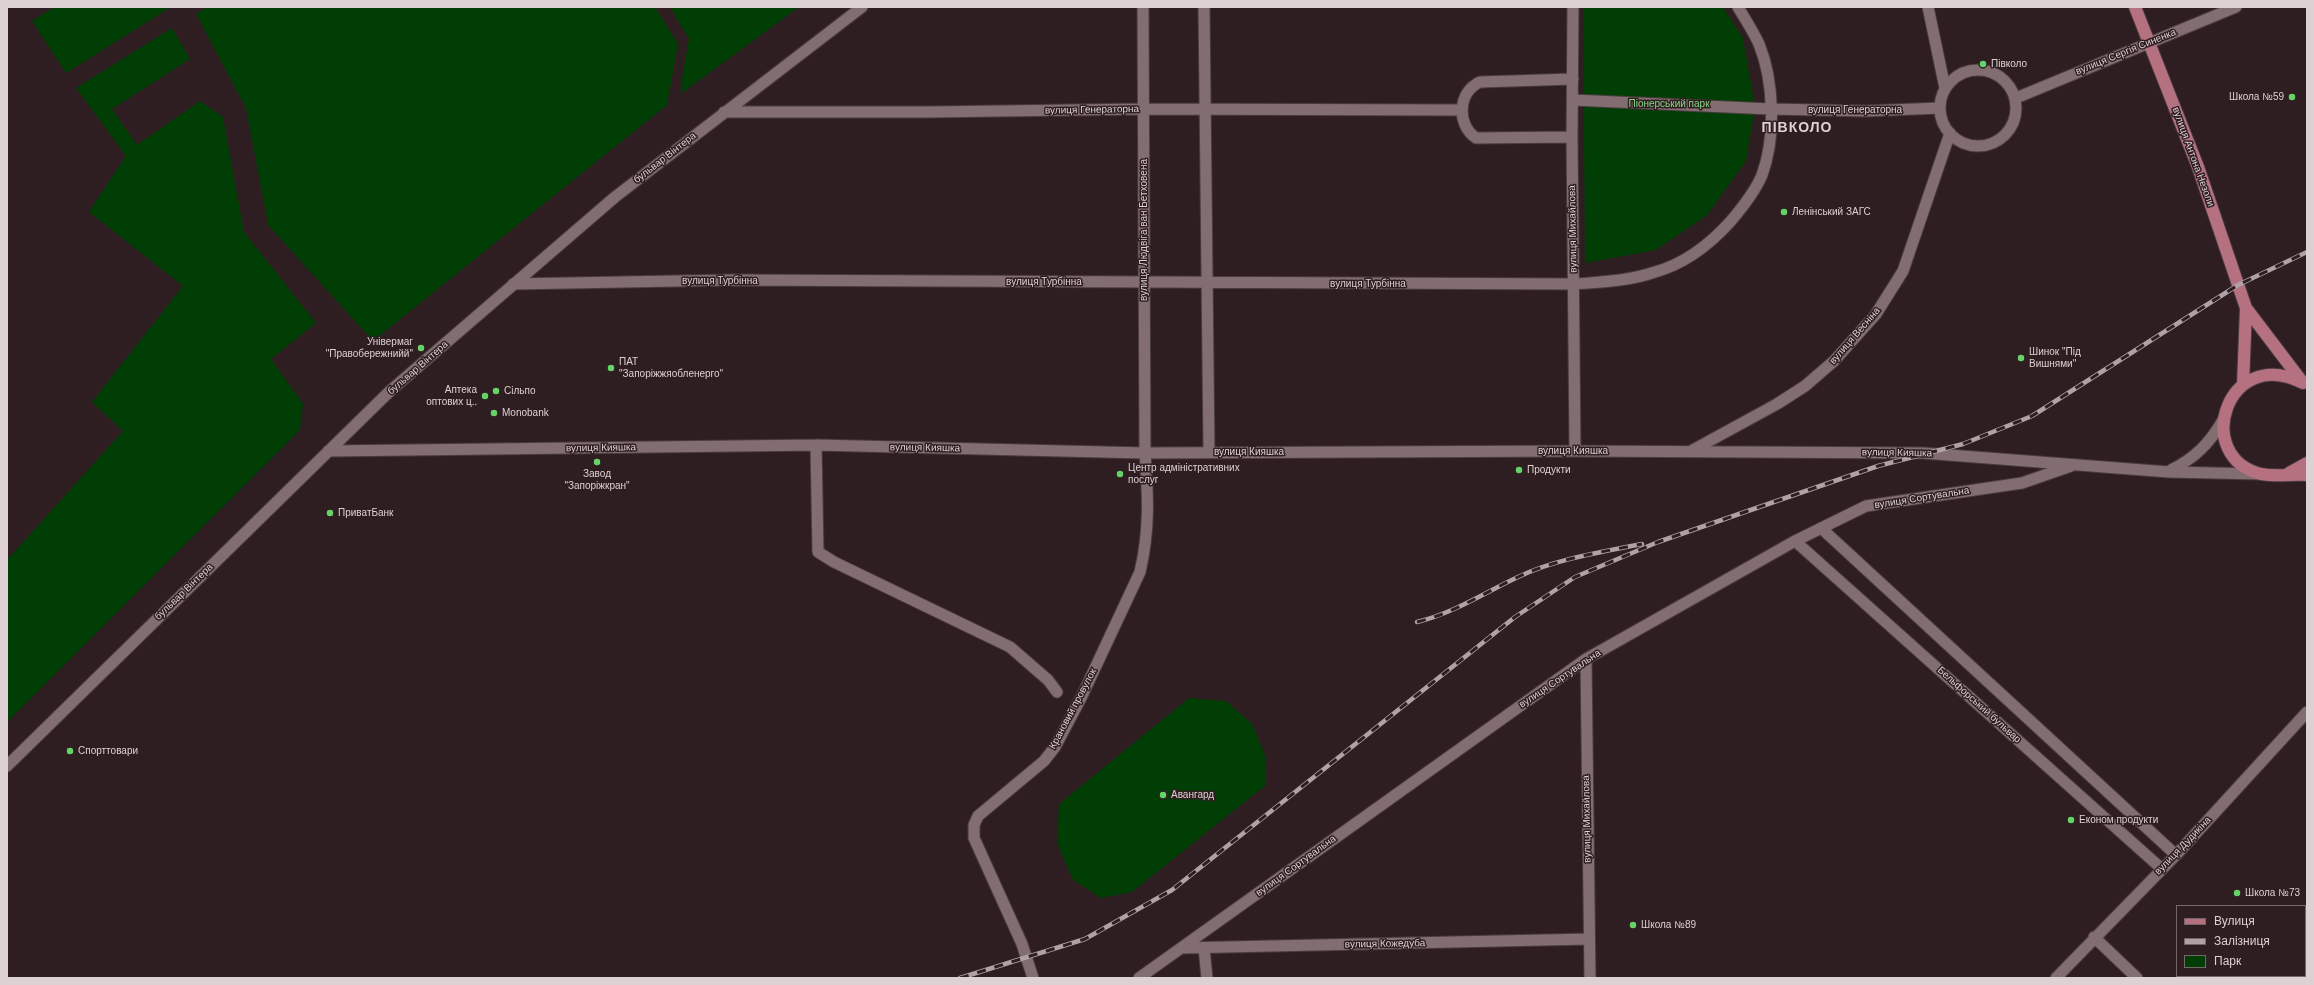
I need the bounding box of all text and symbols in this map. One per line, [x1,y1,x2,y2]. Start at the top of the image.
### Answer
street label: вулиця Сергія Синенка [2074,26,2178,78]
place label: Півколо [1991,58,2027,70]
marker: Півколо [1978,59,1988,69]
place label: Школа №59 [2229,91,2284,103]
marker: Школа №59 [2287,92,2297,102]
park label: Піонерський парк [1628,98,1710,110]
street label: вулиця Генераторна [1045,103,1139,117]
street label: вулиця Генераторна [1808,104,1902,116]
street label: вулиця Антона Незоли [2169,106,2217,208]
district label: ПІВКОЛО [1762,120,1832,136]
street label: бульвар Вінтера [631,130,699,186]
street label: вулиця Людвіга ван Бетховена [1138,159,1150,301]
street label: вулиця Михайлова [1566,185,1580,273]
place label: Ленінський ЗАГС [1792,206,1871,218]
marker: Ленінський ЗАГС [1779,207,1789,217]
street label: вулиця Турбінна [682,275,758,287]
street label: вулиця Турбінна [1006,276,1082,288]
street label: вулиця Турбінна [1330,278,1406,290]
street label: вулиця Весніна [1827,305,1883,367]
place label: Універмаг "Правобережнийй" [326,336,413,360]
street label: бульвар Вінтера [385,339,451,397]
marker: Універмаг "Правобережнийй" [416,343,426,353]
place label: Шинок "Під Вишнями" [2029,346,2081,370]
marker: Шинок "Під Вишнями" [2016,353,2026,363]
place label: ПАТ "Запоріжжяобленерго" [619,356,723,380]
marker: ПАТ "Запоріжжяобленерго" [606,363,616,373]
place label: Аптека оптових ц‥ [426,384,477,408]
place label: Сільпо [504,385,535,397]
marker: Сільпо [491,386,501,396]
marker: Аптека оптових ц‥ [480,391,490,401]
place label: Monobank [502,407,549,419]
marker: Monobank [489,408,499,418]
street label: вулиця Кияшка [566,441,636,455]
street label: вулиця Кияшка [890,441,960,455]
street label: вулиця Кияшка [1538,445,1608,457]
street label: вулиця Кияшка [1214,446,1284,458]
street label: вулиця Кияшка [1862,446,1932,460]
marker: Завод "Запоріжкран" [592,457,602,467]
place label: Центр адміністративних послуг [1128,462,1240,486]
place label: Продукти [1527,464,1571,476]
marker: Продукти [1514,465,1524,475]
place label: Завод "Запоріжкран" [564,468,630,492]
marker: Центр адміністративних послуг [1115,469,1125,479]
street label: вулиця Сортувальна [1874,485,1970,511]
place label: ПриватБанк [338,507,393,519]
marker: ПриватБанк [325,508,335,518]
street label: бульвар Вінтера [152,561,216,623]
street label: вулиця Сортувальна [1517,647,1603,711]
street label: Бельфорський бульвар [1935,664,2023,746]
street label: Крановий провулок [1047,667,1099,751]
place label: Спорттовари [78,745,138,757]
marker: Спорттовари [65,746,75,756]
street label: вулиця Михайлова [1580,775,1594,863]
place label: Авангард [1171,789,1214,801]
marker: Авангард [1158,790,1168,800]
place label: Економ продукти [2079,814,2158,826]
marker: Економ продукти [2066,815,2076,825]
street label: вулиця Дудикіна [2152,815,2214,877]
street label: вулиця Сортувальна [1254,833,1338,899]
place label: Школа №73 [2245,887,2300,899]
marker: Школа №73 [2232,888,2242,898]
legend [2176,905,2306,977]
text: Вулиця [2214,914,2255,928]
place label: Школа №89 [1641,919,1696,931]
marker: Школа №89 [1628,920,1638,930]
text: Залізниця [2214,934,2270,948]
street label: вулиця Кожедуба [1345,937,1425,951]
text: Парк [2214,954,2241,968]

